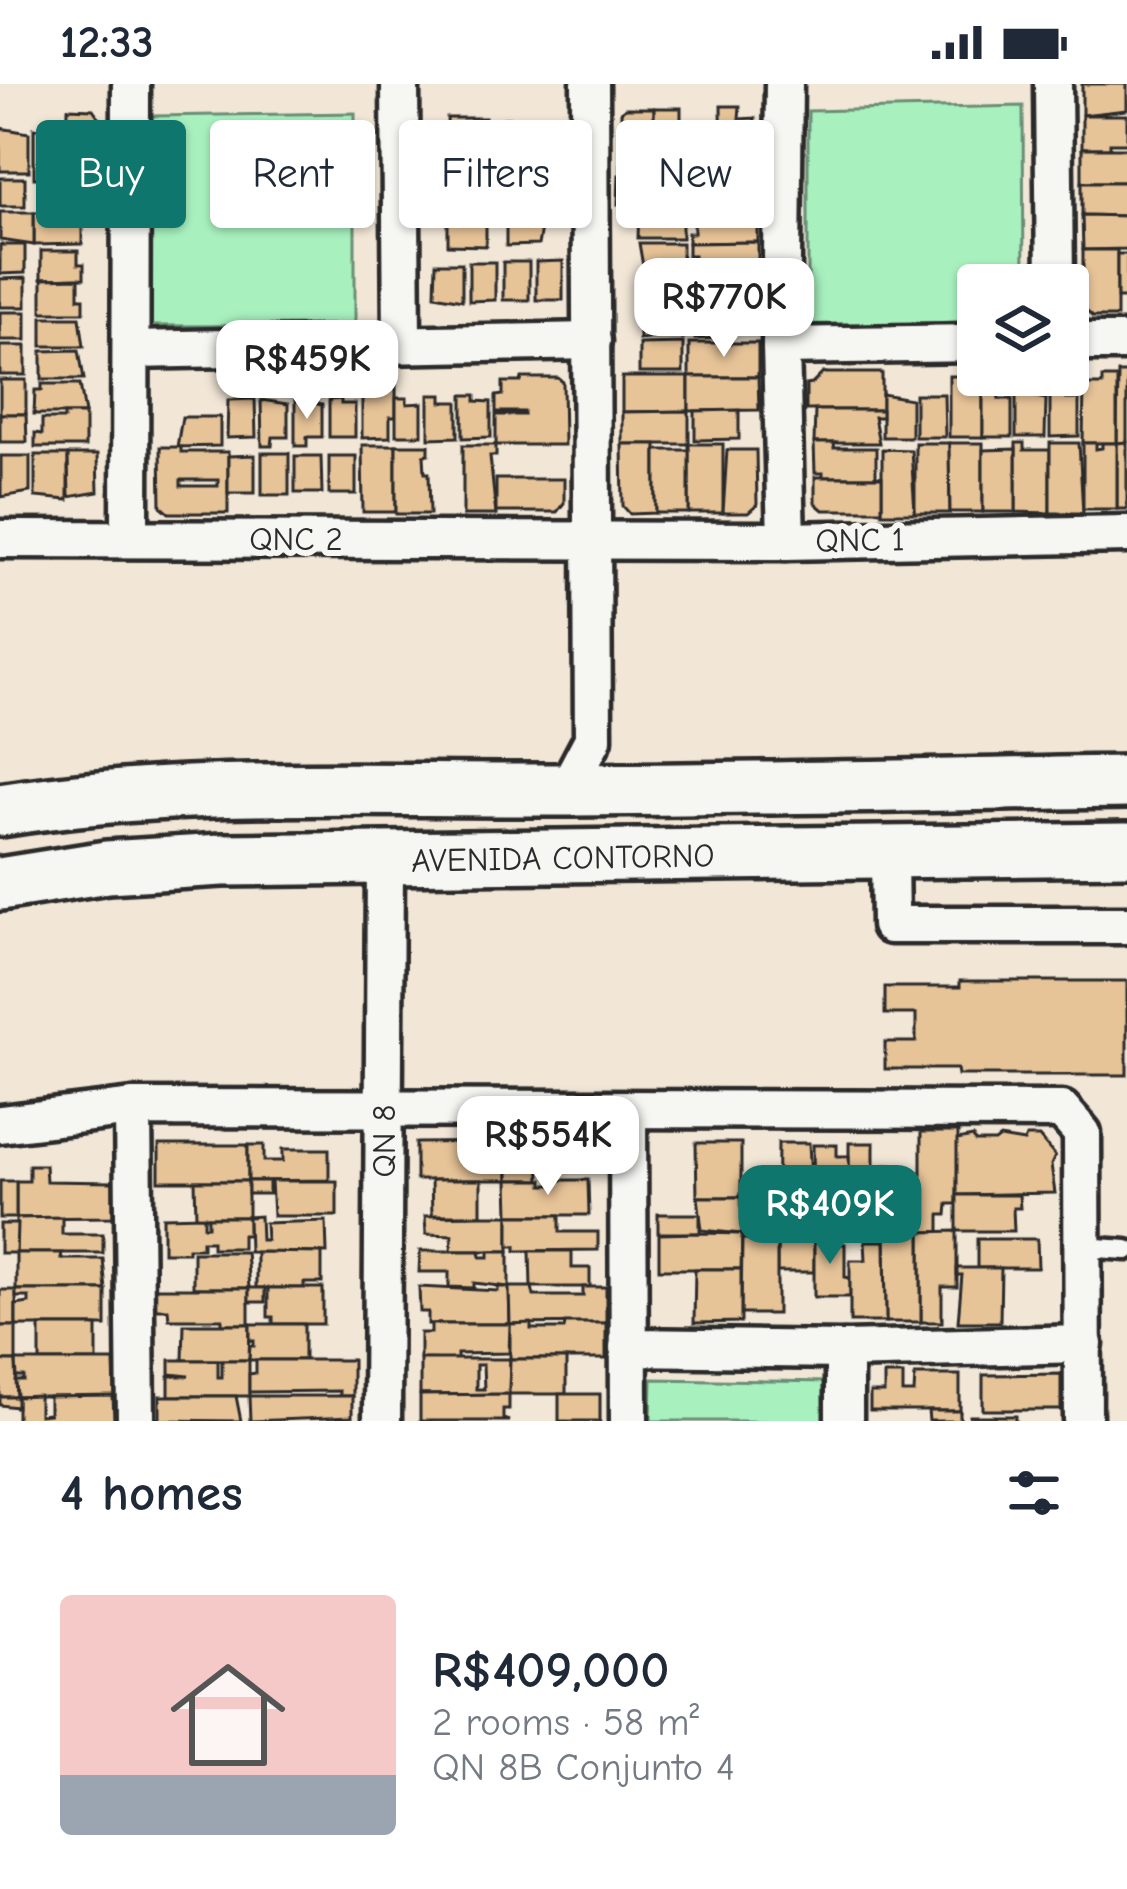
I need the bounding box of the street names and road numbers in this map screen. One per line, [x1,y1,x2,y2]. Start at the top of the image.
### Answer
street label: QNC 2 [249,520,343,558]
street label: QNC 1 [815,520,905,560]
street label: AVENIDA CONTORNO [411,836,715,880]
street label: QN 8 [365,1104,403,1178]

